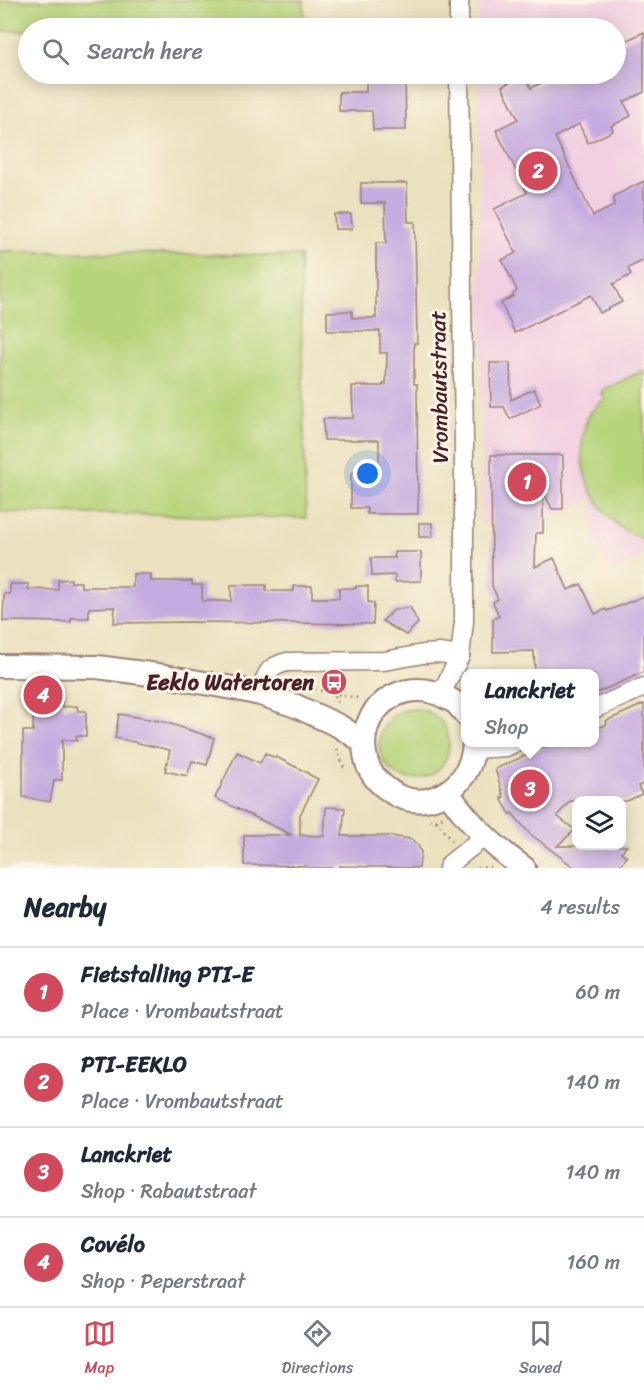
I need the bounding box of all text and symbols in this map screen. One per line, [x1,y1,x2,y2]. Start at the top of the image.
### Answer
search box [18,18,626,84]
text: Search here [87,32,203,71]
icon: search [39,35,72,68]
pin: 2 [518,148,558,194]
street label: Vrombautstraat [418,310,460,464]
your location [353,459,382,488]
pin: 1 [508,460,546,504]
place label: Eeklo Watertoren [146,663,314,702]
bus stop icon: Eeklo Watertoren [319,667,349,697]
popup [461,669,599,747]
text: Lanckriet [484,671,576,710]
pin: 4 [24,672,63,718]
text: Shop [484,710,528,745]
pin: 3 [510,766,550,812]
map controls [572,796,626,850]
button: layers [572,796,626,850]
text: Nearby [24,884,106,930]
text: 4 results [540,890,620,925]
text: Fietstalling PTI-E [81,955,254,994]
text: 1 [39,975,48,1010]
text: 60 m [575,975,620,1010]
text: Place · Vrombautstraat [81,994,284,1029]
text: PTI-EEKLO [81,1045,187,1084]
text: 2 [38,1065,49,1100]
text: 140 m [566,1065,620,1100]
text: Place · Vrombautstraat [81,1084,284,1119]
text: Lanckriet [81,1135,172,1174]
text: 3 [38,1155,49,1190]
text: 140 m [566,1155,620,1190]
text: Shop · Rabautstraat [81,1174,256,1209]
text: Covélo [81,1225,145,1264]
text: 4 [37,1245,50,1280]
text: 160 m [567,1245,620,1280]
text: Shop · Peperstraat [81,1264,245,1299]
tab: Map [83,1317,116,1382]
tab: Directions [282,1317,353,1382]
tab: Saved [519,1317,561,1382]

